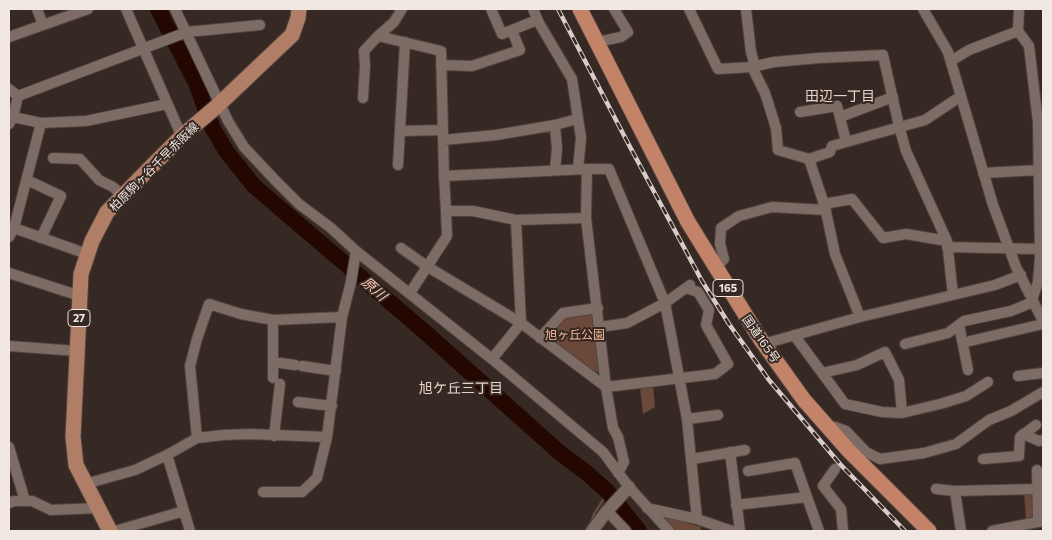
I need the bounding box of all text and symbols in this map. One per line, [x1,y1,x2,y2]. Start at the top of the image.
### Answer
district label: 田辺一丁目 [805,88,875,104]
street label: 柏原駒ヶ谷千早赤阪線 [106,119,202,215]
water label: 原川 [358,273,390,305]
road number: 165 [713,280,743,296]
road number: 27 [68,310,90,326]
street label: 国道165号 [739,312,783,366]
park label: 旭ヶ丘公園 [545,328,605,342]
district label: 旭ケ丘三丁目 [419,380,503,396]

